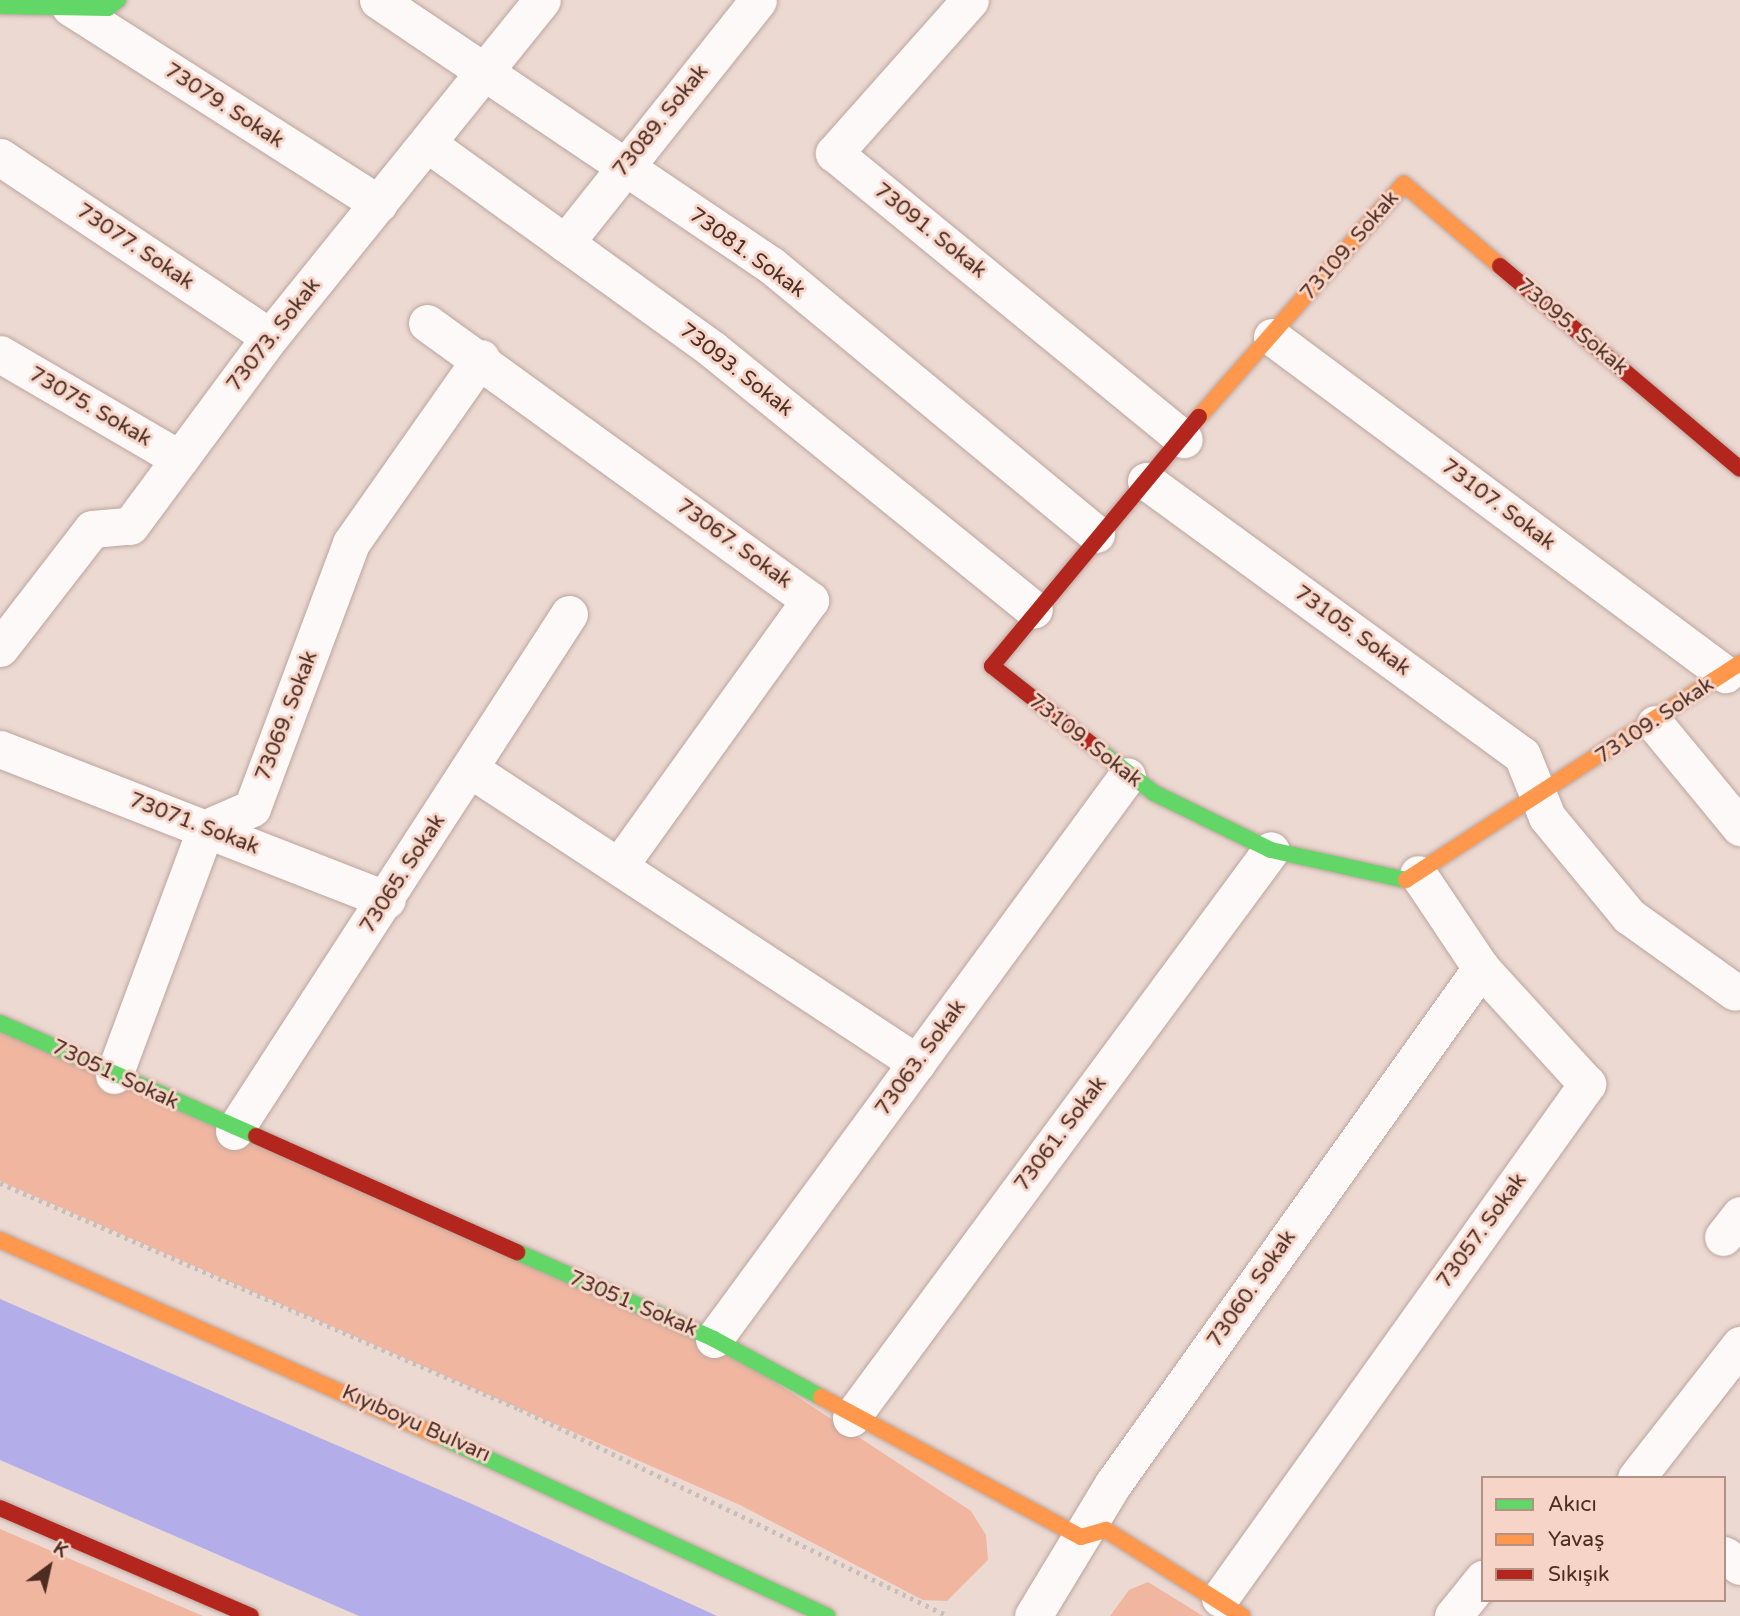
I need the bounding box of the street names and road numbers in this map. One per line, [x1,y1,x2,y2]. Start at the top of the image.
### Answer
street label: 73079. Sokak [160,58,288,154]
street label: 73089. Sokak [608,60,714,182]
street label: 73091. Sokak [869,178,991,284]
street label: 73109. Sokak [1296,186,1404,306]
street label: 73077. Sokak [72,199,198,295]
street label: 73081. Sokak [684,203,810,303]
street label: 73073. Sokak [222,273,326,397]
street label: 73095. Sokak [1511,273,1633,381]
street label: 73093. Sokak [674,318,798,422]
street label: 73075. Sokak [24,362,156,452]
street label: 73107. Sokak [1436,454,1560,556]
street label: 73067. Sokak [672,494,796,594]
street label: 73105. Sokak [1289,581,1415,681]
street label: 73069. Sokak [251,648,323,784]
street label: 73109. Sokak [1591,672,1719,770]
street label: 73109. Sokak [1023,689,1147,793]
street label: 73071. Sokak [126,788,262,860]
street label: 73065. Sokak [355,810,451,938]
street label: 73063. Sokak [871,995,971,1121]
street label: 73051. Sokak [48,1035,182,1115]
street label: 73061. Sokak [1010,1072,1112,1196]
street label: 73057. Sokak [1432,1169,1532,1293]
street label: 73060. Sokak [1202,1226,1302,1352]
street label: 73051. Sokak [565,1266,701,1342]
street label: Kıyıboyu Bulvarı [338,1380,494,1468]

